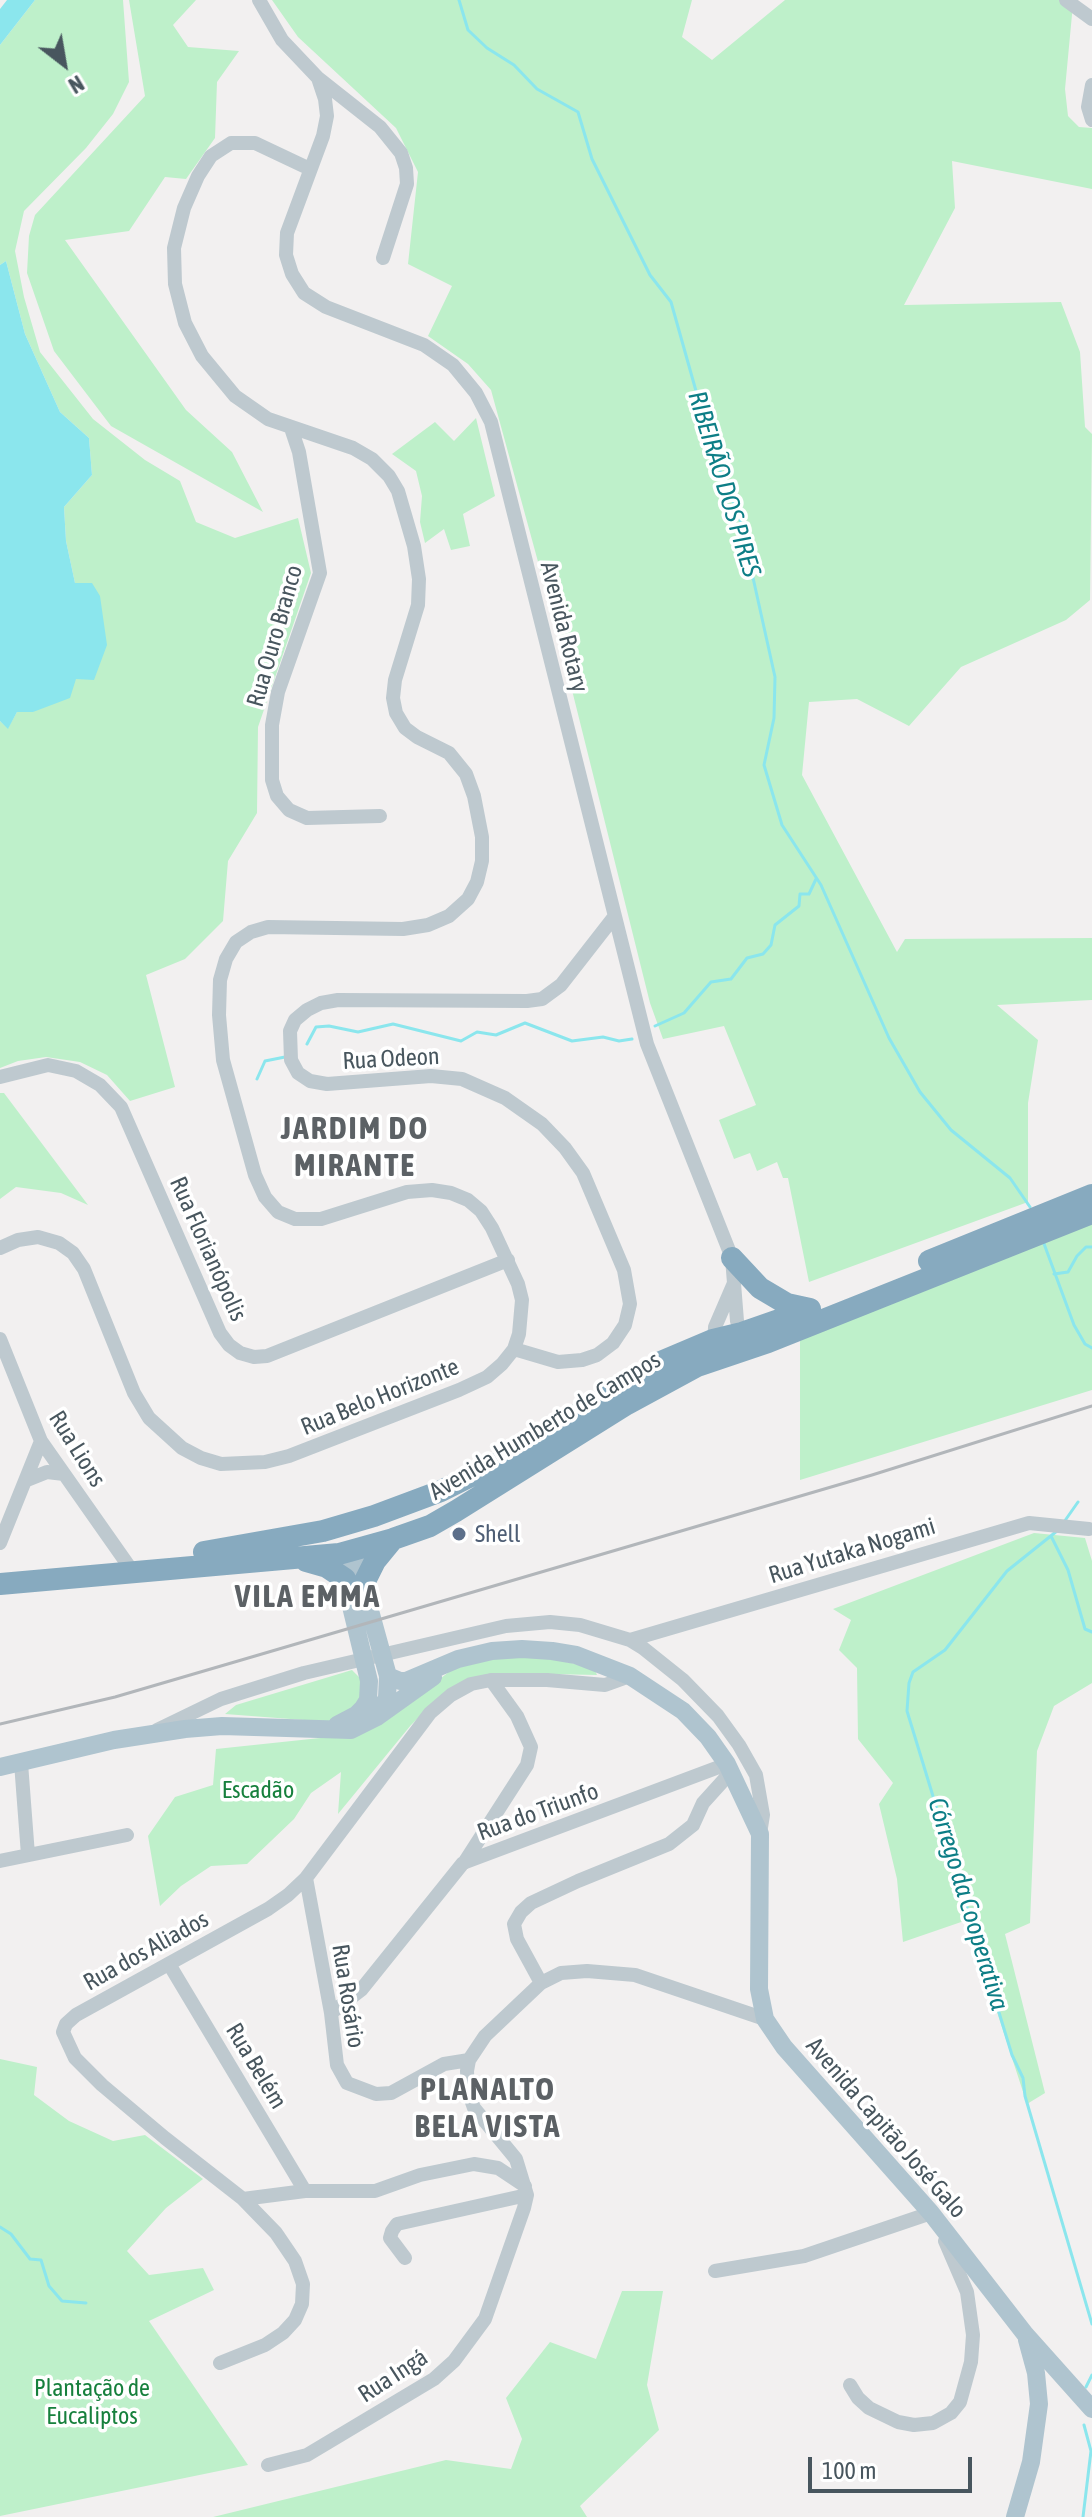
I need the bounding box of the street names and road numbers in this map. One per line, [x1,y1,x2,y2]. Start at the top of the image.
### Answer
street label: Avenida Rotary [534,559,594,695]
street label: Rua Ouro Branco [241,562,309,710]
street label: Rua Odeon [342,1042,440,1076]
street label: Rua Florianópolis [163,1172,253,1326]
street label: Avenida Humberto de Campos [424,1346,666,1506]
street label: Rua Belo Horizonte [297,1352,463,1442]
street label: Rua Lions [42,1406,112,1492]
street label: Rua Yutaka Nogami [765,1512,939,1590]
street label: Rua do Triunfo [473,1777,603,1847]
street label: Rua dos Aliados [79,1905,213,1997]
street label: Rua Rosário [326,1942,370,2050]
street label: Rua Belém [219,2018,293,2114]
street label: Avenida Capitão José Galo [800,2032,972,2224]
street label: Rua Ingá [353,2343,433,2409]

